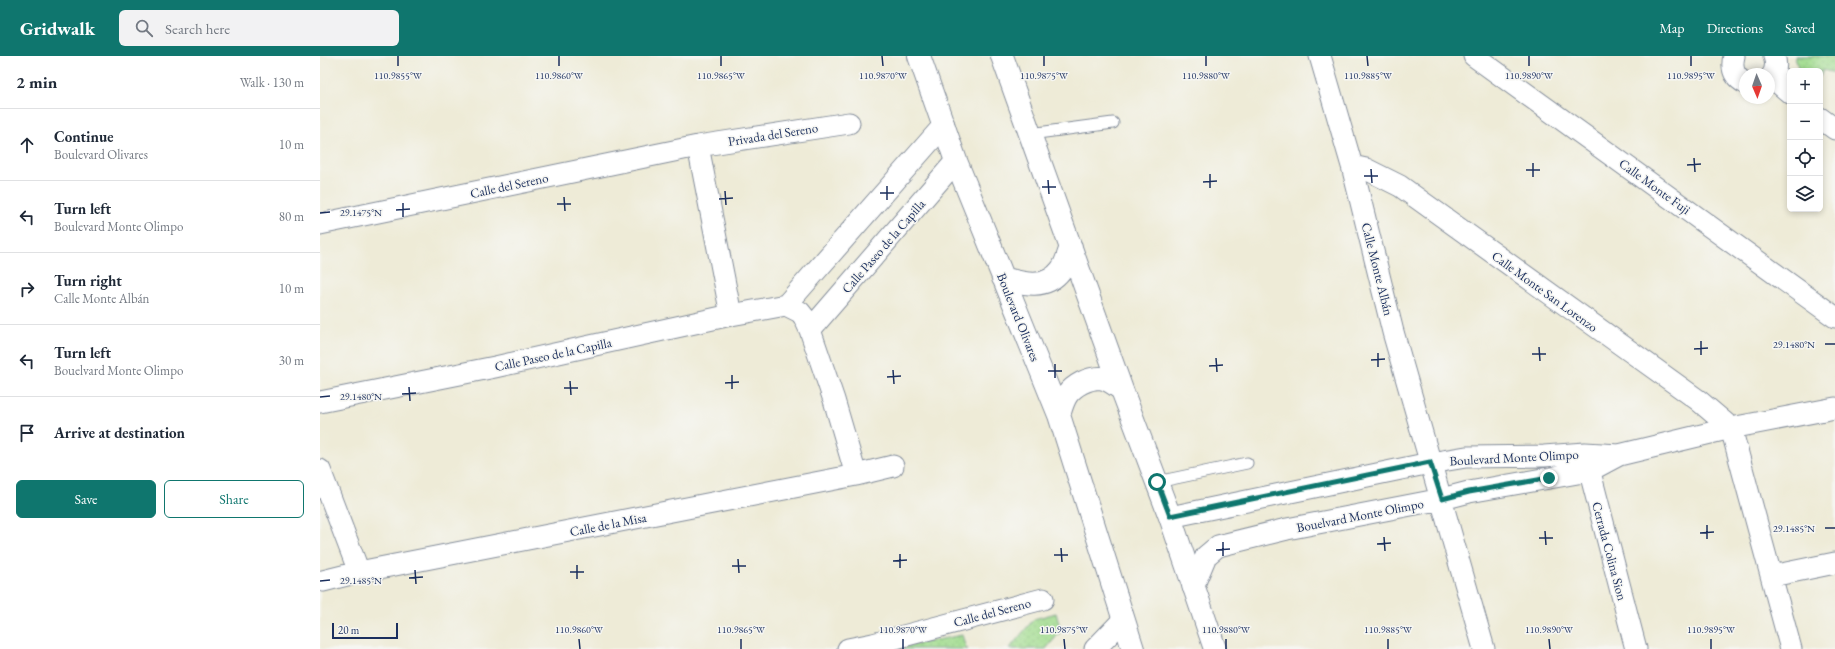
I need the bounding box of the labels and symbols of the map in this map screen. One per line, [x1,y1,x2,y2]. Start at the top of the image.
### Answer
north arrow [1739,68,1775,104]
text: 110.9855°W [374,69,423,82]
text: 110.9860°W [535,69,584,82]
text: 110.9865°W [697,69,746,82]
text: 110.9870°W [859,69,908,82]
text: 110.9875°W [1020,69,1069,82]
text: 110.9880°W [1182,69,1231,82]
text: 110.9885°W [1344,69,1393,82]
text: 110.9890°W [1505,69,1554,82]
text: 110.9895°W [1667,69,1716,82]
street label: Privada del Sereno [727,119,819,150]
street label: Calle Monte Fuji [1616,155,1694,218]
street label: Calle del Sereno [468,169,550,202]
street label: Calle Paseo de la Capilla [838,195,929,297]
text: 29.1475°N [340,206,382,219]
street label: Calle Monte Albán [1358,221,1397,318]
street label: Calle Monte San Lorenzo [1488,247,1601,336]
street label: Boulevard Olivares [993,270,1044,364]
street label: Calle Paseo de la Capilla [493,334,614,375]
text: 29.1480°N [1773,338,1815,351]
text: 29.1480°N [340,390,382,403]
street label: Boulevard Monte Olimpo [1449,446,1579,469]
route end [1540,469,1558,487]
route start [1148,473,1166,491]
street label: Bouelvard Monte Olimpo [1295,495,1425,536]
street label: Cerrada Colina Sion [1588,500,1631,602]
street label: Calle de la Misa [568,509,649,540]
text: 29.1485°N [1773,522,1815,535]
text: 29.1485°N [340,574,382,587]
street label: Calle del Sereno [952,594,1033,631]
scale bar [332,621,398,640]
text: 110.9860°W [555,623,604,636]
text: 110.9865°W [717,623,766,636]
text: 110.9870°W [879,623,928,636]
text: 110.9875°W [1040,623,1089,636]
text: 110.9880°W [1202,623,1251,636]
text: 110.9885°W [1364,623,1413,636]
text: 110.9890°W [1525,623,1574,636]
text: 110.9895°W [1687,623,1736,636]

